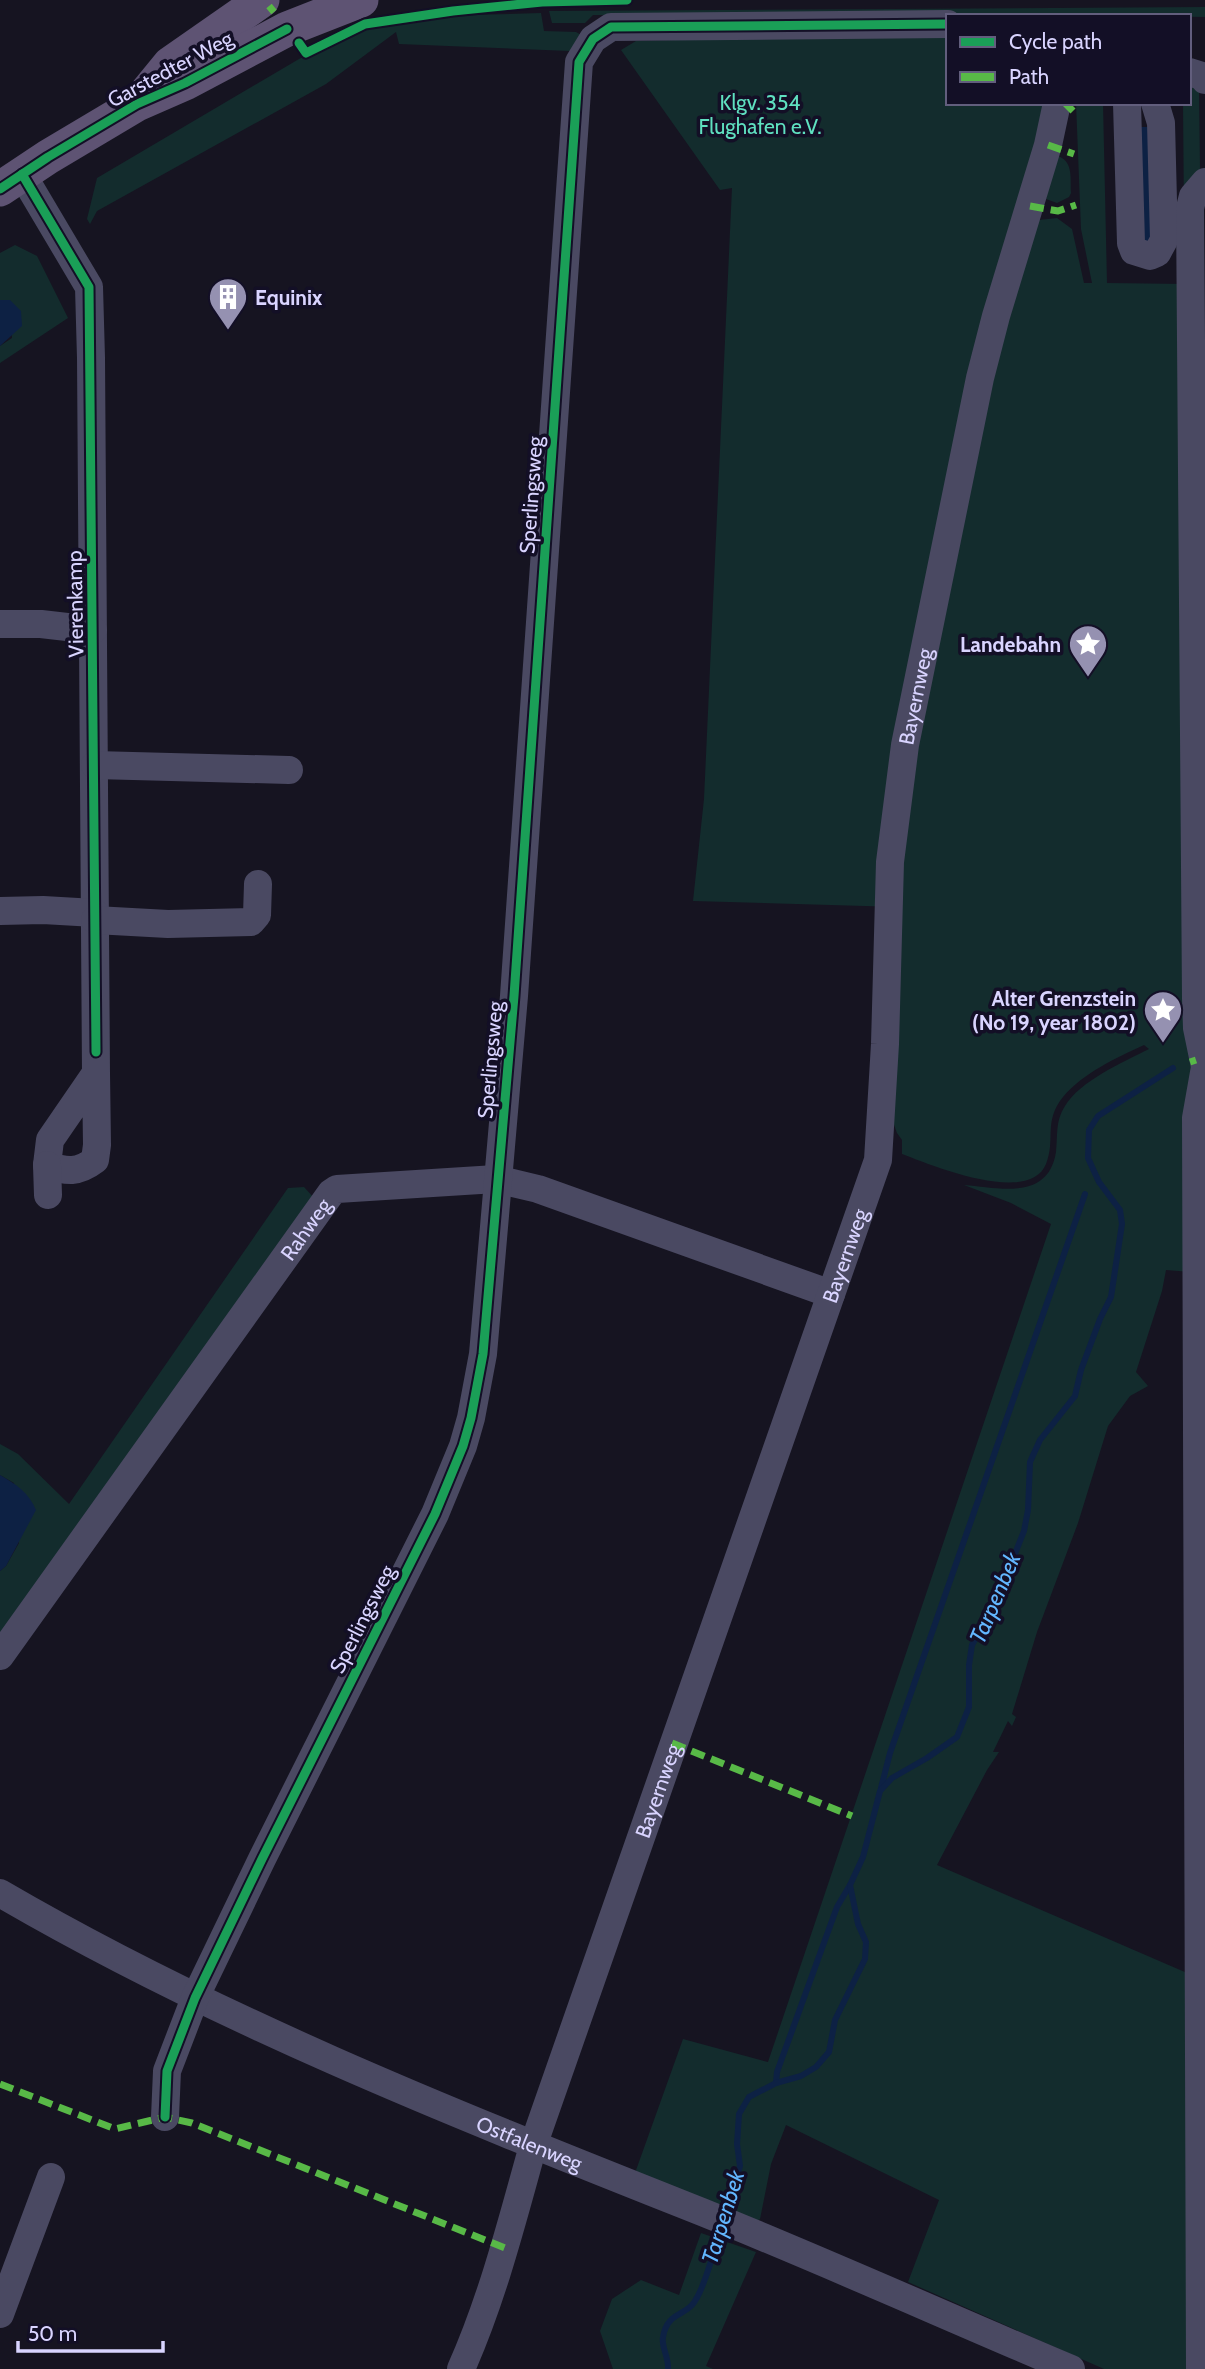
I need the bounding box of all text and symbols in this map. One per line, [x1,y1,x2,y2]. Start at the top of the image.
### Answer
legend [946,14,1191,105]
street label: Garstedter Weg [103,25,237,113]
text: Cycle path [1009,29,1102,54]
text: Path [1009,64,1049,89]
park label: Klgv. 354 Flughafen e.V. [698,90,822,139]
building icon: Equinix [207,276,249,331]
place label: Equinix [255,285,323,310]
street label: Sperlingsweg [514,435,548,555]
street label: Vierenkamp [62,550,88,658]
place icon: Landebahn [1067,623,1109,678]
place label: Landebahn [960,632,1061,657]
street label: Bayernweg [893,645,937,747]
place label: Alter Grenzstein (No 19, year 1802) [972,986,1136,1035]
place icon: Alter Grenzstein (No 19, year 1802) [1142,989,1184,1044]
street label: Sperlingsweg [472,1000,508,1120]
street label: Rahweg [275,1193,336,1265]
street label: Bayernweg [817,1205,873,1306]
water label: Tarpenbek [963,1547,1027,1648]
street label: Sperlingsweg [324,1560,400,1677]
street label: Bayernweg [629,1740,685,1841]
street label: Ostfalenweg [473,2110,587,2176]
water label: Tarpenbek [696,2166,751,2267]
scale bar [18,2310,163,2354]
text: 50 m [28,2321,77,2346]

